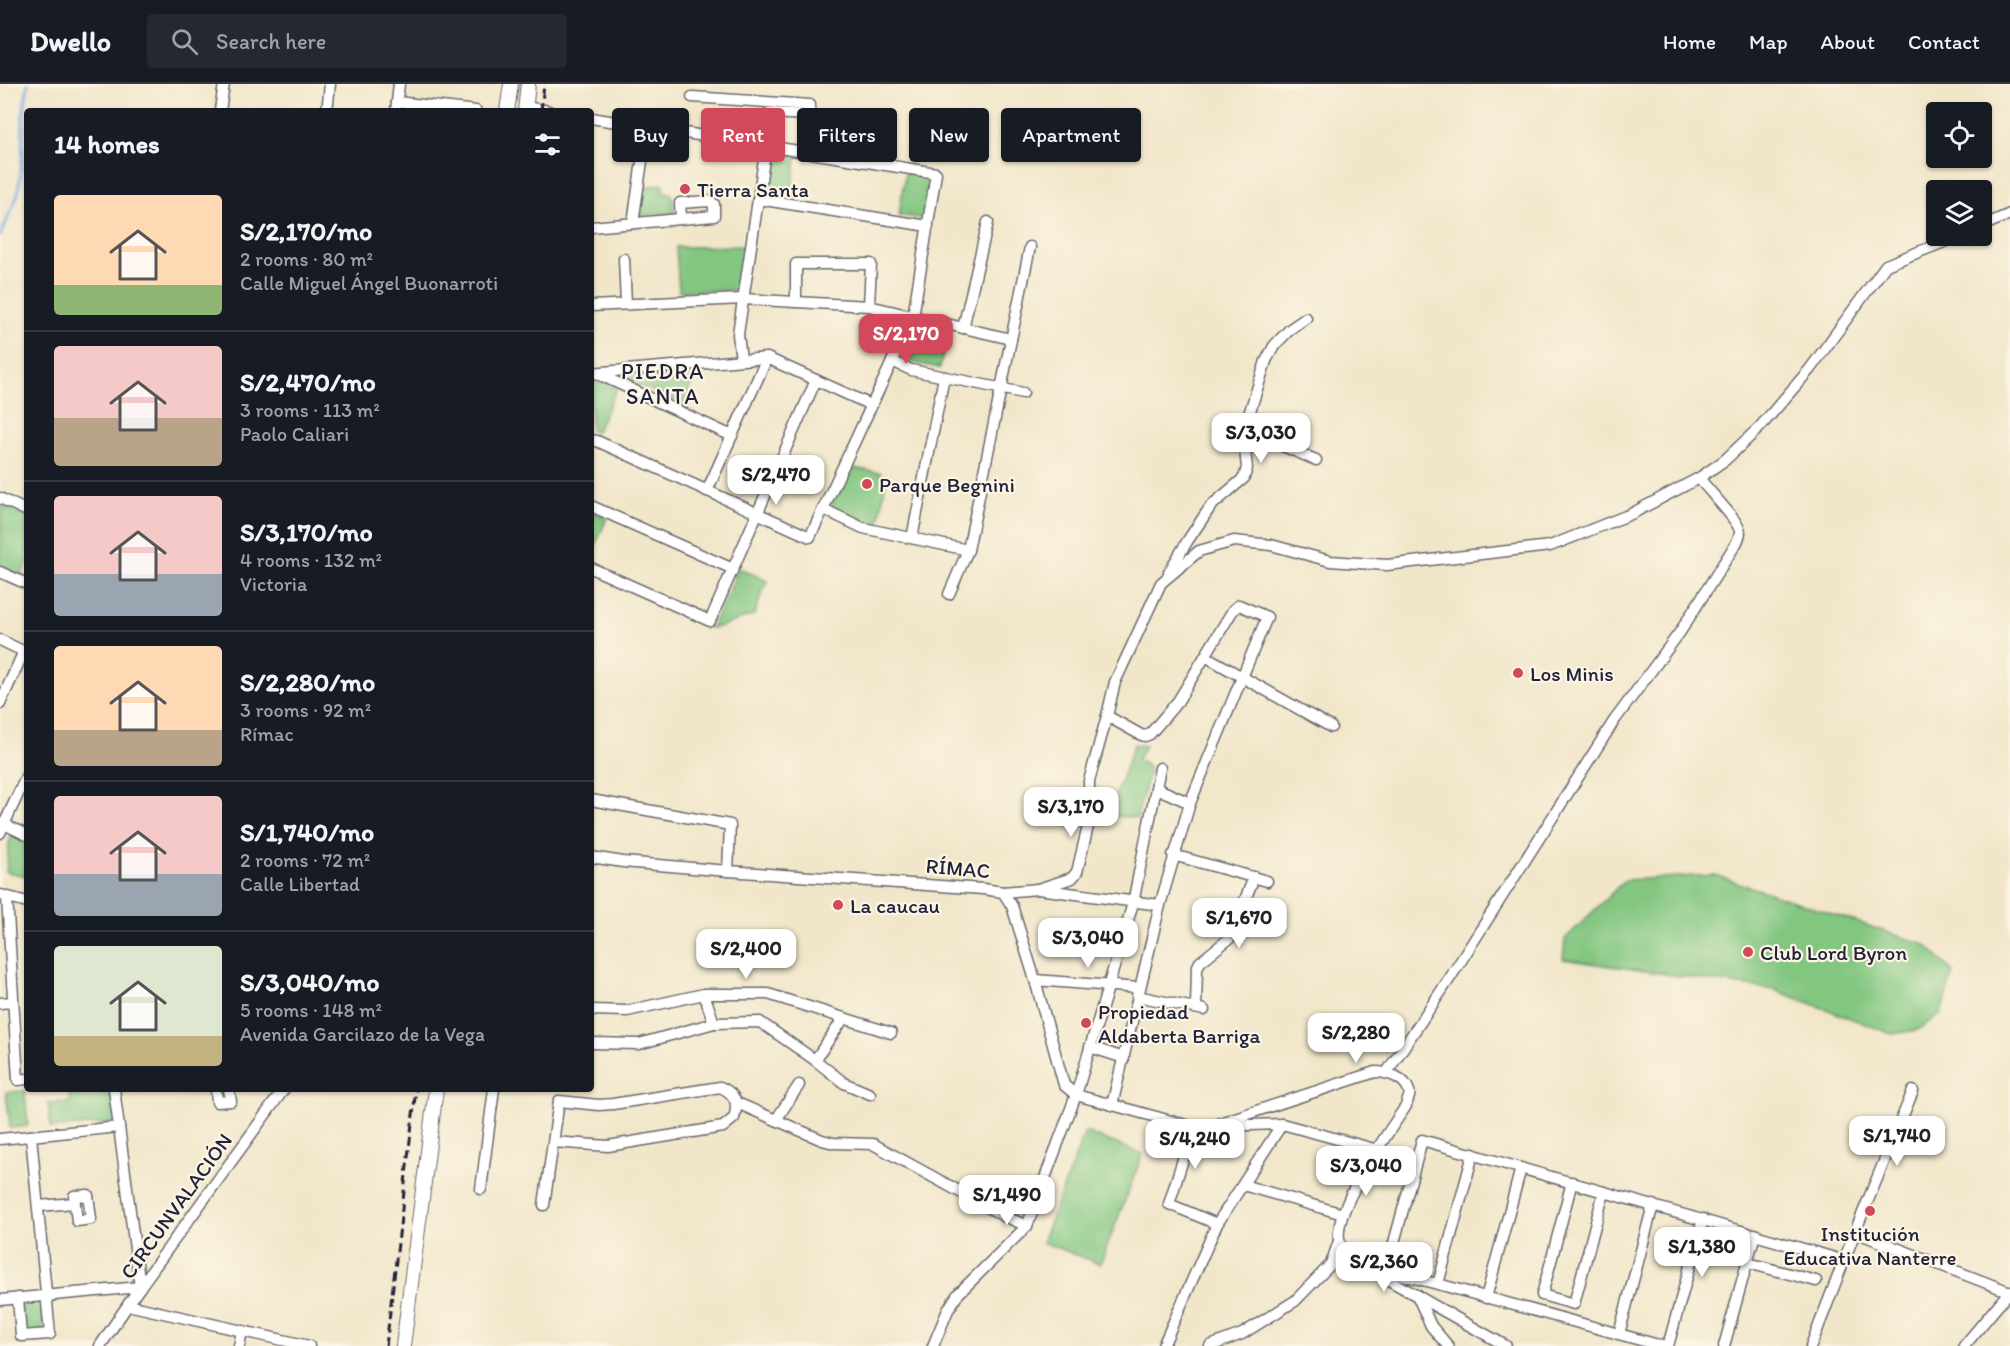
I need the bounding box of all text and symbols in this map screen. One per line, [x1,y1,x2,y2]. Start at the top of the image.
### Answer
search box [147,14,567,68]
text: Dwello [30,24,111,58]
icon: search [168,25,201,58]
text: Search here [216,28,326,55]
text: Home [1663,29,1716,54]
text: Map [1749,29,1788,54]
text: About [1821,29,1875,54]
text: Contact [1908,29,1980,54]
map controls [1926,102,1992,246]
button: locate [1926,102,1992,168]
chip: Buy [612,108,689,162]
chip: Rent [701,108,785,162]
chip: Filters [797,108,897,162]
chip: New [909,108,989,162]
chip: Apartment [1001,108,1141,162]
text: 14 homes [54,128,160,160]
icon: filters [531,128,564,161]
place label: Tierra Santa [697,177,809,202]
button: layers [1926,180,1992,246]
marker: Tierra Santa [678,182,692,196]
text: S/2,170/mo [240,215,372,247]
icon: home [102,219,174,291]
text: 2 rooms · 80 m² [240,247,373,271]
text: Calle Miguel Ángel Buonarroti [240,271,498,295]
pin: S/2,170 [851,314,961,365]
text: S/2,170 [873,321,939,345]
district label: PIEDRA SANTA [621,358,705,410]
text: S/2,470/mo [240,366,376,398]
icon: home [102,370,174,442]
text: 3 rooms · 113 m² [240,398,380,422]
pin: S/3,030 [1206,413,1316,464]
text: S/3,030 [1226,420,1296,444]
text: Paolo Caliari [240,422,349,446]
pin: S/2,470 [721,455,831,506]
text: S/2,470 [741,462,811,486]
place label: Parque Begnini [879,472,1015,497]
marker: Parque Begnini [860,477,874,491]
text: S/3,170/mo [240,516,373,548]
icon: home [102,520,174,592]
text: 4 rooms · 132 m² [240,548,382,572]
text: Victoria [240,572,307,596]
place label: Los Minis [1530,661,1614,686]
text: S/2,280/mo [240,666,375,698]
marker: Los Minis [1511,666,1525,680]
icon: home [102,670,174,742]
text: 3 rooms · 92 m² [240,698,371,722]
text: Rímac [240,722,294,746]
pin: S/3,170 [1016,787,1126,838]
text: S/3,170 [1038,794,1104,818]
text: S/1,740/mo [240,816,374,848]
icon: home [102,820,174,892]
text: 2 rooms · 72 m² [240,848,370,872]
street label: RÍMAC [925,853,991,883]
text: Calle Libertad [240,872,360,896]
place label: La caucau [850,893,940,918]
marker: La caucau [831,898,845,912]
pin: S/1,670 [1184,898,1294,949]
text: S/1,670 [1206,905,1272,929]
pin: S/3,040 [1033,918,1143,969]
text: S/3,040 [1052,925,1124,949]
pin: S/2,400 [691,929,801,980]
text: S/2,400 [710,936,782,960]
place label: Club Lord Byron [1760,940,1907,965]
marker: Club Lord Byron [1741,945,1755,959]
text: S/3,040/mo [240,966,380,998]
icon: home [102,970,174,1042]
text: 5 rooms · 148 m² [240,998,382,1022]
place label: Propiedad Aldaberta Barriga [1098,999,1261,1048]
pin: S/2,280 [1301,1013,1411,1064]
marker: Propiedad Aldaberta Barriga [1079,1016,1093,1030]
text: S/2,280 [1322,1020,1390,1044]
text: Avenida Garcilazo de la Vega [240,1022,485,1046]
pin: S/1,740 [1842,1116,1952,1167]
pin: S/4,240 [1140,1119,1250,1170]
text: S/1,740 [1863,1123,1931,1147]
text: S/4,240 [1159,1126,1231,1150]
street label: CIRCUNVALACIÓN [115,1128,237,1284]
pin: S/3,040 [1311,1146,1421,1197]
text: S/3,040 [1330,1153,1402,1177]
pin: S/1,490 [952,1175,1062,1226]
text: S/1,490 [973,1182,1041,1206]
marker: Institución Educativa Nanterre [1863,1204,1877,1218]
place label: Institución Educativa Nanterre [1783,1221,1957,1270]
pin: S/1,380 [1647,1227,1757,1278]
text: S/1,380 [1668,1234,1736,1258]
pin: S/2,360 [1329,1242,1439,1293]
text: S/2,360 [1350,1249,1418,1273]

